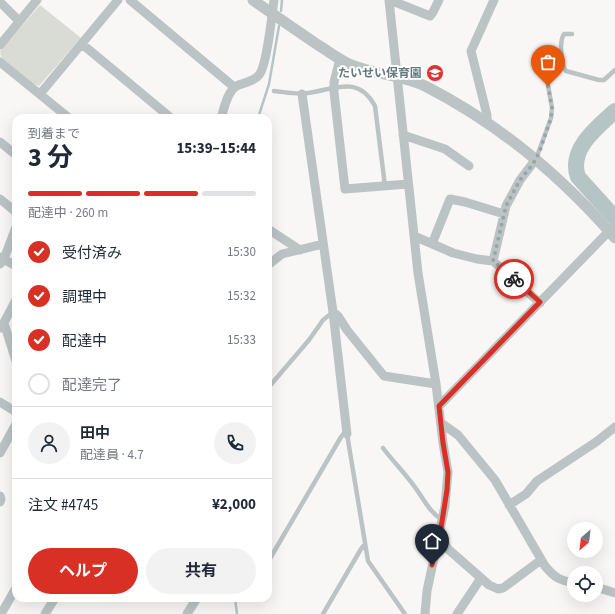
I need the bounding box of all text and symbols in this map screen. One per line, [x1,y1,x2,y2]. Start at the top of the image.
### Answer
pin [531,45,565,86]
icon: bag [537,51,559,73]
school or university icon: たいせい保育園 [425,63,445,83]
place label: たいせい保育園 [338,65,422,82]
text: 到着まで [28,125,80,143]
text: 15:39–15:44 [176,138,256,159]
text: 3 分 [28,139,73,176]
text: 配達中 · 260 m [28,204,108,222]
icon: check [28,241,50,263]
text: 受付済み [62,243,122,264]
text: 15:30 [227,243,256,261]
courier [494,259,534,299]
icon: bike [503,268,525,290]
icon: check [28,285,50,307]
text: 調理中 [62,287,107,308]
text: 15:32 [227,287,256,305]
icon: check [28,329,50,351]
text: 配達中 [62,331,107,352]
text: 15:33 [227,331,256,349]
text: 配達完了 [62,375,122,396]
button: person [28,422,70,464]
button: phone [214,422,256,464]
text: 田中 [80,423,110,444]
text: 配達員 · 4.7 [80,446,144,464]
text: ¥2,000 [212,494,256,515]
text: 注文 #4745 [28,495,98,516]
north arrow [567,522,603,558]
map controls [567,522,603,602]
pin [415,524,449,565]
icon: home [421,530,443,552]
button: ヘルプ [28,548,138,594]
button: 共有 [146,548,256,594]
button: locate [567,566,603,602]

